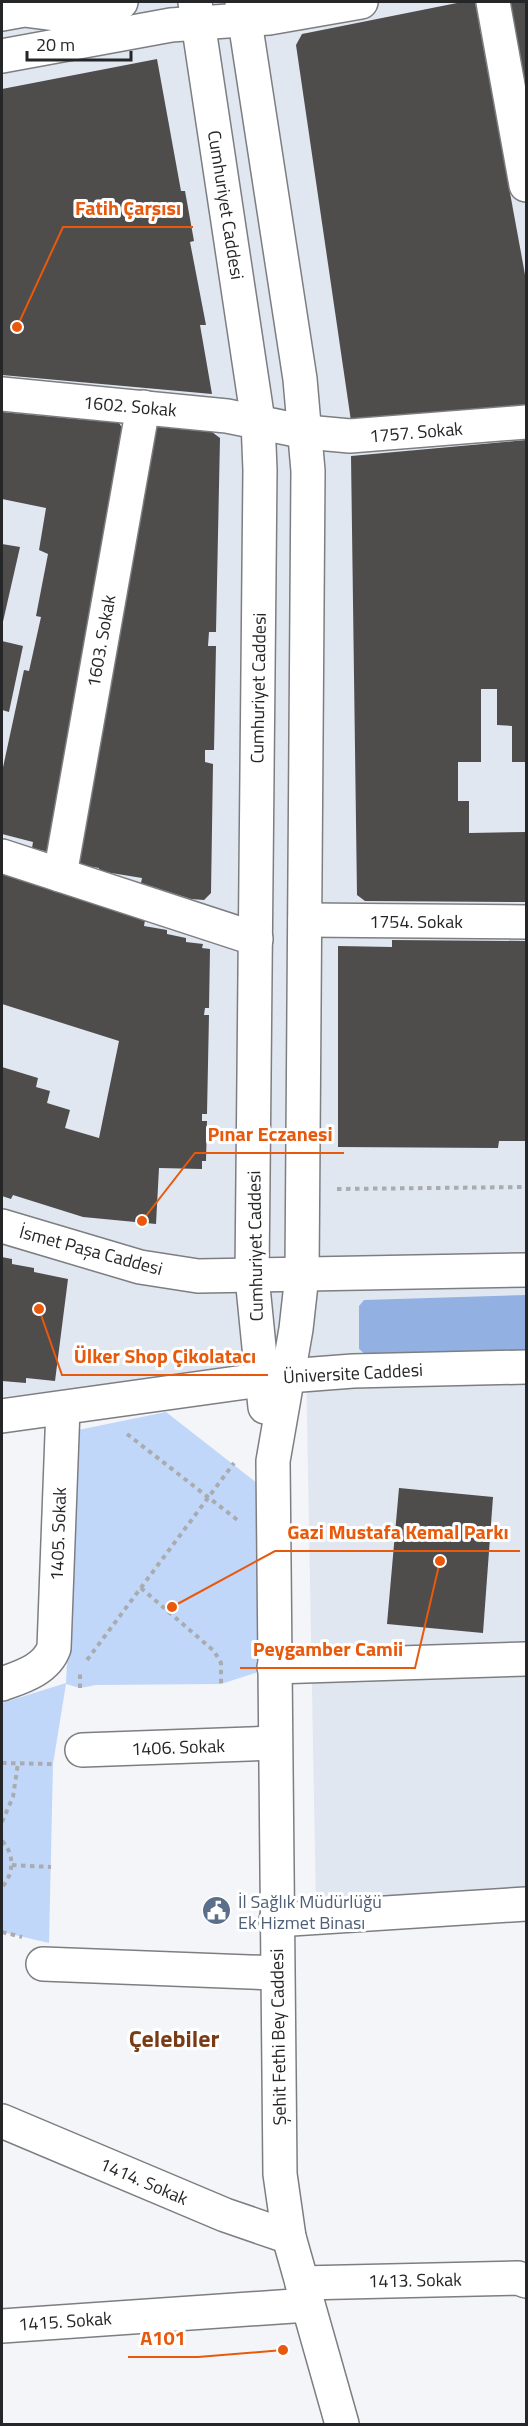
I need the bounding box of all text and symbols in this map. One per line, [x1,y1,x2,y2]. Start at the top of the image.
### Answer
scale bar [27,24,130,62]
text: 20 m [36,31,75,58]
street label: Cumhuriyet Caddesi [201,128,251,282]
callout: Fatih Çarşısı [63,189,193,227]
text: Fatih Çarşısı [75,192,181,223]
street label: 1602. Sokak [82,388,178,424]
street label: 1757. Sokak [368,414,464,450]
street label: 1603. Sokak [80,592,122,689]
street label: Cumhuriyet Caddesi [243,612,273,764]
street label: 1754. Sokak [369,908,463,935]
callout: Pınar Eczanesi [195,1115,344,1153]
text: Pınar Eczanesi [207,1118,333,1149]
street label: Cumhuriyet Caddesi [240,1170,270,1322]
street label: İsmet Paşa Caddesi [16,1218,166,1282]
callout: Ülker Shop Çikolatacı [62,1337,268,1375]
text: Ülker Shop Çikolatacı [74,1340,256,1371]
street label: Üniversite Caddesi [282,1356,424,1390]
street label: 1405. Sokak [43,1486,73,1581]
callout: Gazi Mustafa Kemal Parkı [275,1513,520,1551]
text: Gazi Mustafa Kemal Parkı [287,1516,509,1547]
callout: Peygamber Camii [240,1630,415,1668]
text: Peygamber Camii [253,1633,403,1664]
street label: 1406. Sokak [131,1732,226,1762]
place label: İl Sağlık Müdürlüğü Ek Hizmet Binası [238,1888,382,1936]
public building icon: İl Sağlık Müdürlüğü Ek Hizmet Binası [201,1895,233,1927]
street label: Şehit Fethi Bey Caddesi [263,1948,293,2126]
district label: Çelebiler [129,2020,219,2056]
street label: 1414. Sokak [96,2150,193,2212]
street label: 1413. Sokak [368,2266,462,2294]
street label: 1415. Sokak [17,2304,113,2338]
callout: A101 [128,2319,198,2357]
text: A101 [140,2322,186,2353]

